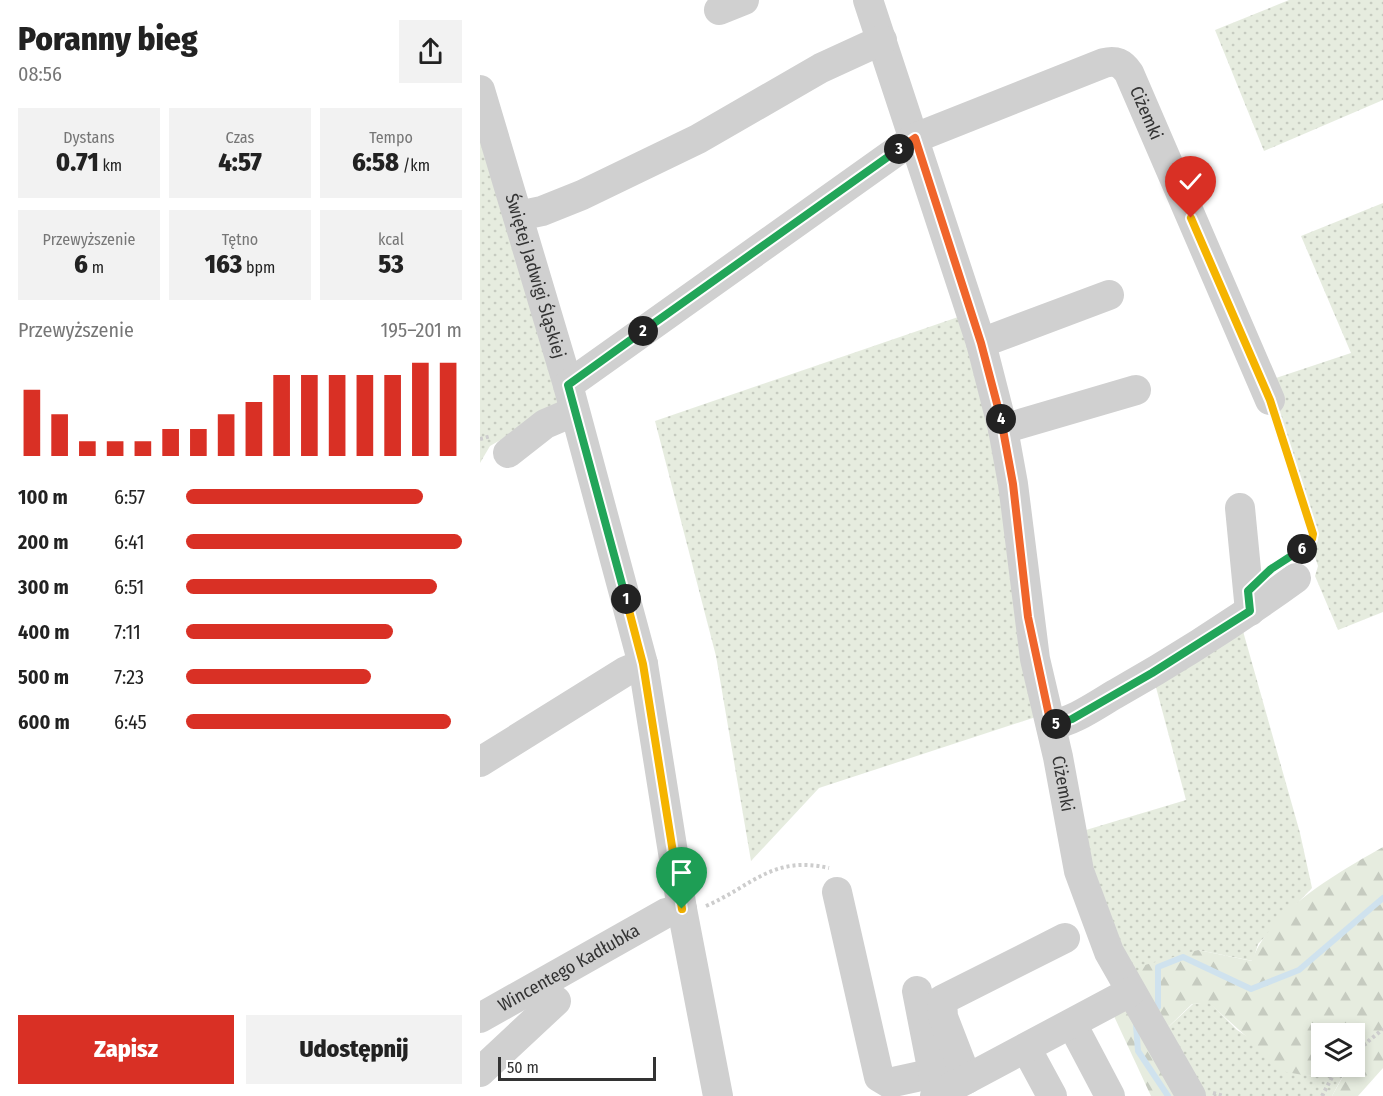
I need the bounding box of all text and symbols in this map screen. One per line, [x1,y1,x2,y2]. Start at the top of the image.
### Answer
text: Poranny bieg [18,19,198,59]
button: share [399,20,462,83]
text: 08:56 [18,62,62,86]
street label: Ciżemki [1125,83,1167,143]
text: Dystans [63,128,115,147]
text: Czas [226,128,254,147]
text: Tempo [369,128,413,147]
pin: 3 [884,134,914,164]
text: 3 [895,139,903,158]
text: 0.71 [56,147,99,178]
text: 4:57 [218,147,262,178]
text: 6:58 [352,147,399,178]
text: km [99,156,122,175]
text: /km [399,156,430,175]
pin [1165,156,1216,218]
icon: check [1174,165,1207,198]
street label: Świętej Jadwigi Śląskiej [500,191,570,361]
text: Przewyższenie [43,230,135,249]
text: Tętno [222,230,258,249]
text: kcal [378,230,404,249]
text: 6 [74,249,88,280]
text: 163 [205,249,242,280]
text: 53 [378,249,404,280]
text: m [88,258,104,277]
text: bpm [242,258,275,277]
pin: 2 [628,316,658,346]
text: Przewyższenie [18,318,134,342]
text: 195–201 m [380,318,462,342]
text: 2 [639,321,647,340]
pin: 4 [986,404,1016,434]
text: 4 [997,409,1005,428]
text: 100 m [18,485,68,509]
text: 6:57 [114,485,145,509]
text: 200 m [18,530,69,554]
text: 6:41 [114,530,144,554]
pin: 6 [1287,534,1317,564]
text: 6 [1298,539,1306,558]
text: 300 m [18,575,69,599]
text: 6:51 [114,575,144,599]
pin: 1 [611,584,641,614]
text: 1 [623,589,629,608]
text: 400 m [18,620,70,644]
text: 7:11 [114,620,141,644]
text: 500 m [18,665,69,689]
text: 7:23 [114,665,144,689]
pin: 5 [1041,709,1071,739]
text: 600 m [18,710,70,734]
text: 6:45 [114,710,147,734]
text: 5 [1052,714,1060,733]
street label: Ciżemki [1047,754,1079,813]
pin [656,847,707,909]
icon: arrive [665,856,698,889]
street label: Wincentego Kadłubka [494,919,644,1016]
button: Zapisz [18,1015,234,1084]
button: Udostępnij [246,1015,462,1084]
map controls [1311,1023,1365,1077]
button: layers [1311,1023,1365,1077]
scale bar [498,1054,656,1082]
text: 50 m [507,1058,539,1077]

